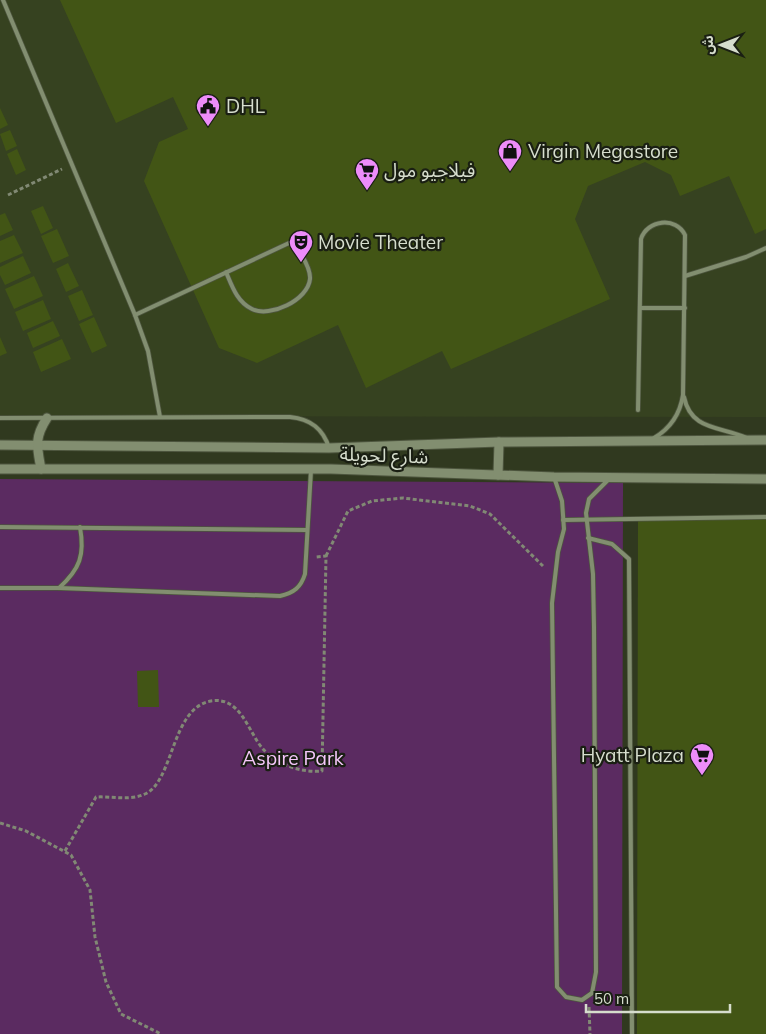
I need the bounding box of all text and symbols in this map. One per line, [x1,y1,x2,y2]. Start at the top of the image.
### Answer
north arrow [696,20,746,70]
text: ش [699,35,717,55]
public building icon: DHL [195,93,221,127]
place label: DHL [226,94,266,118]
shop icon: Virgin Megastore [497,138,523,172]
place label: Virgin Megastore [528,139,678,163]
supermarket icon: فيلاجيو مول [354,157,380,191]
place label: فيلاجيو مول [384,158,475,182]
theatre icon: Movie Theater [288,229,314,263]
place label: Movie Theater [318,230,443,254]
street label: شارع لحويلة [339,441,429,471]
supermarket icon: Hyatt Plaza [689,742,715,776]
place label: Hyatt Plaza [581,743,684,767]
park label: Aspire Park [242,746,344,770]
scale bar [586,982,730,1014]
text: 50 m [594,989,629,1008]

